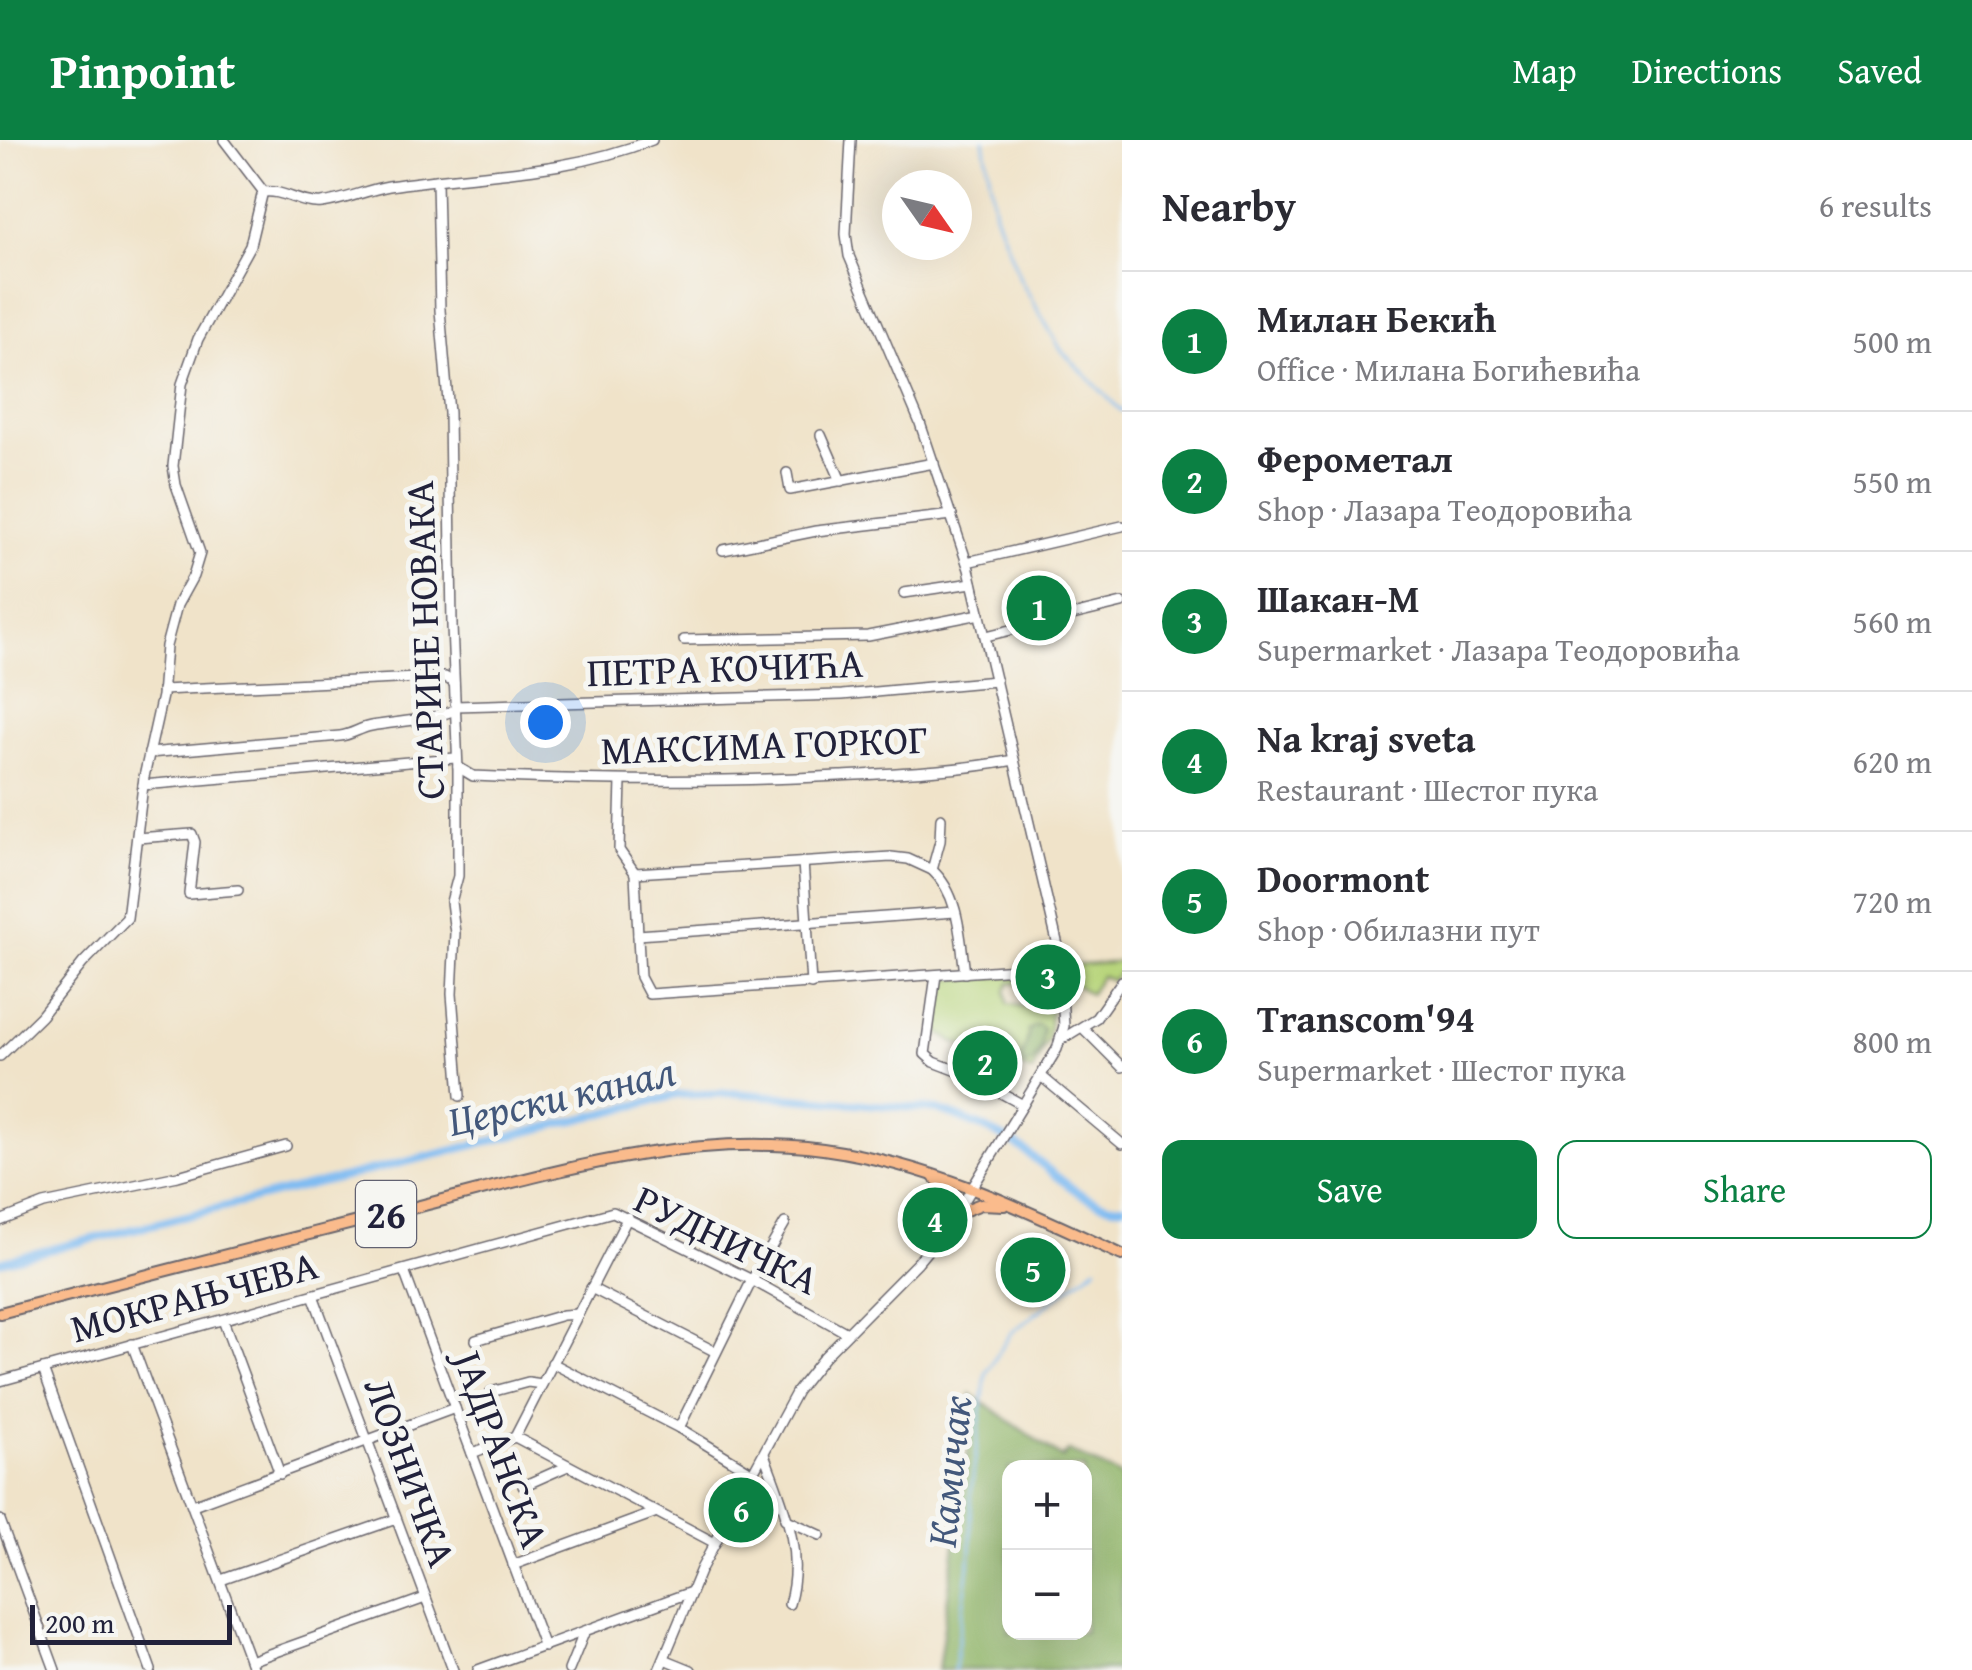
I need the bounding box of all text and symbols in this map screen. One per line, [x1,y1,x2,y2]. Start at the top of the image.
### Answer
text: Pinpoint [50,35,235,106]
text: Map [1513,45,1577,96]
text: Directions [1632,45,1782,96]
text: Saved [1837,45,1922,96]
north arrow [882,170,972,260]
text: Nearby [1162,175,1296,236]
text: 6 results [1819,182,1932,229]
text: Милан Бекић [1257,290,1496,346]
text: 1 [1186,318,1203,365]
text: 500 m [1853,318,1932,365]
text: Office · Милана Богићевића [1257,346,1640,393]
text: Ферометал [1257,430,1453,486]
text: 2 [1186,458,1203,505]
text: 550 m [1853,458,1932,505]
street label: СТАРИНЕ НОВАКА [389,480,459,800]
text: Shop · Лазара Теодоровића [1257,486,1632,533]
pin: 1 [1006,570,1072,646]
text: Шакан-М [1257,570,1420,626]
text: 3 [1186,598,1203,645]
text: 560 m [1853,598,1932,645]
text: Supermarket · Лазара Теодоровића [1257,626,1740,673]
street label: ПЕТРА КОЧИЋА [586,633,864,701]
your location [520,697,571,748]
street label: МАКСИМА ГОРКОГ [600,709,928,779]
text: Na kraj sveta [1257,710,1476,766]
text: 4 [1186,738,1203,785]
text: 620 m [1853,738,1932,785]
text: Restaurant · Шестог пука [1257,766,1598,813]
text: Doormont [1257,850,1429,906]
text: 5 [1186,878,1203,925]
text: 720 m [1853,878,1932,925]
text: Shop · Обилазни пут [1257,906,1540,953]
pin: 3 [1016,940,1080,1014]
text: Transcom'94 [1257,990,1475,1046]
text: 6 [1186,1018,1203,1065]
text: 800 m [1853,1018,1932,1065]
pin: 2 [952,1026,1018,1100]
water label: Церски канал [441,1039,681,1151]
text: Supermarket · Шестог пука [1257,1046,1626,1093]
button: Save [1162,1140,1537,1239]
button: Share [1557,1140,1932,1239]
street label: РУДНИЧКА [625,1169,829,1309]
road number: 26 [356,1181,416,1247]
pin: 4 [902,1182,968,1258]
pin: 5 [1000,1232,1066,1308]
street label: МОКРАЊЧЕВА [64,1235,324,1357]
street label: ЈАДРАНСКА [437,1338,565,1556]
street label: ЛОЗНИЧКА [350,1369,472,1575]
water label: Камичак [910,1392,986,1550]
map controls [1002,1460,1092,1640]
button: + [1002,1460,1092,1550]
pin: 6 [708,1472,774,1548]
button: − [1002,1550,1092,1640]
scale bar [30,1600,232,1644]
text: 200 m [45,1602,114,1643]

